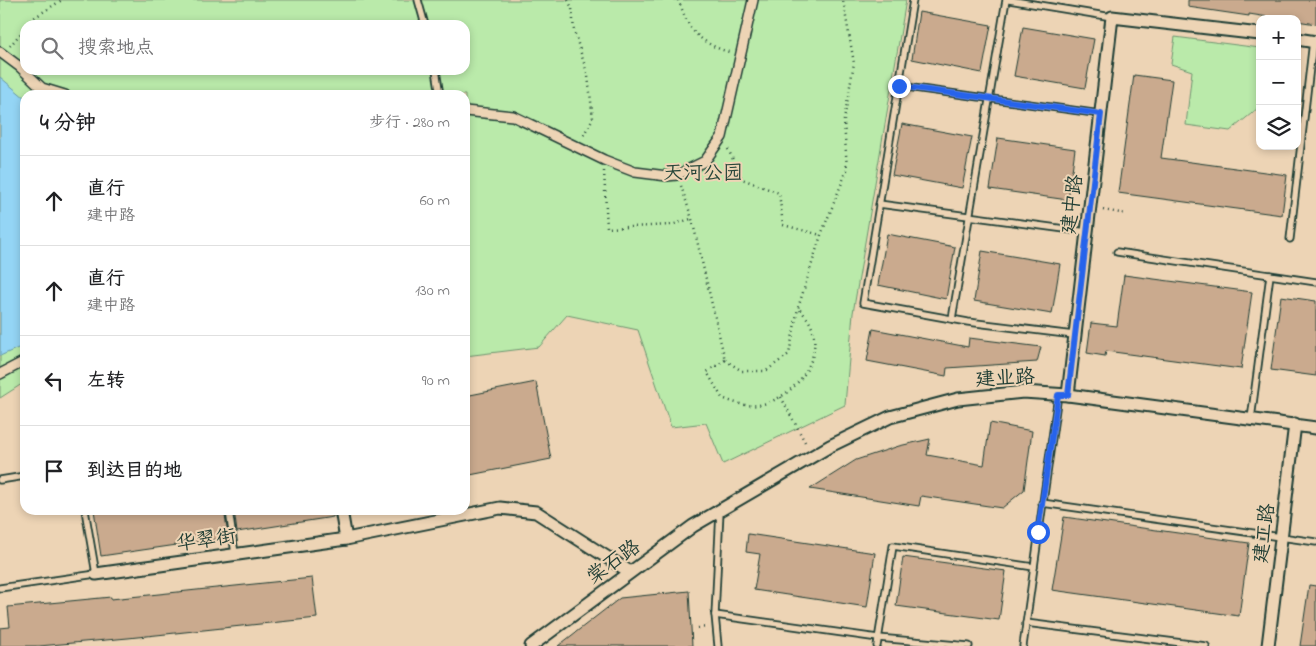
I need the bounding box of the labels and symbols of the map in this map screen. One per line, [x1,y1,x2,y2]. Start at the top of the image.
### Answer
route end [888,75,911,98]
park label: 天河公园 [663,160,743,189]
street label: 建中路 [1055,172,1092,236]
street label: 建业路 [974,363,1037,396]
street label: 建工路 [1247,501,1284,565]
route start [1027,521,1050,544]
street label: 华翠街 [175,523,238,560]
street label: 棠石路 [582,533,648,592]

